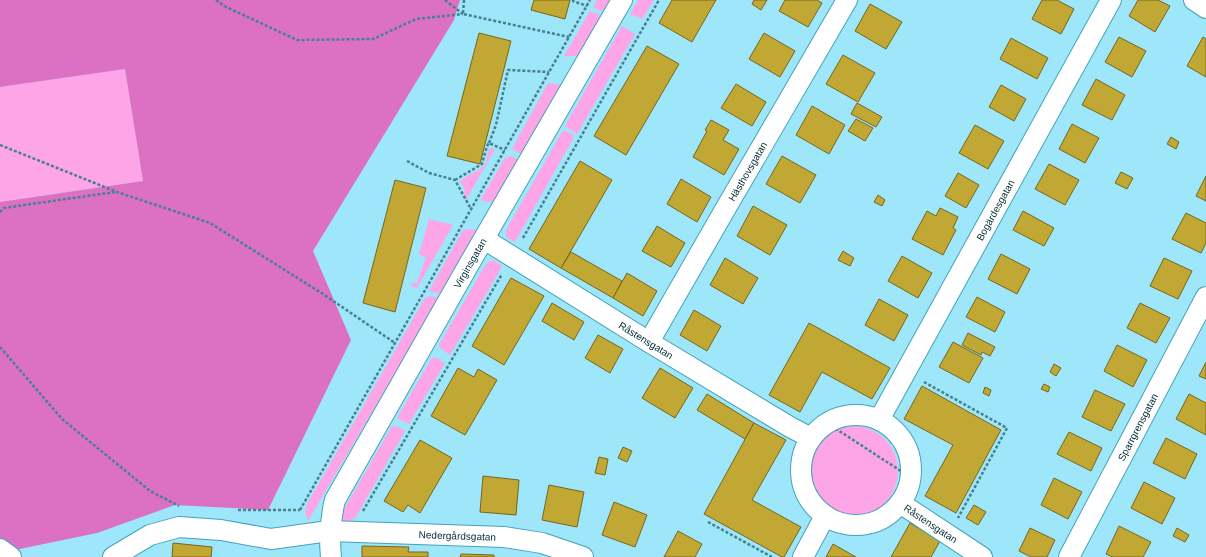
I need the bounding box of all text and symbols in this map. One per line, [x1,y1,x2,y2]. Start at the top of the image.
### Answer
street label: Hästhovsgatan [726,140,769,203]
street label: Bogärdesgatan [974,178,1017,243]
street label: Virginsgatan [452,237,489,290]
street label: Råstensgatan [617,320,675,361]
street label: Sparrgrensgatan [1116,392,1160,463]
street label: Råstensgatan [902,502,959,545]
street label: Nedergårdsgatan [418,529,496,543]

